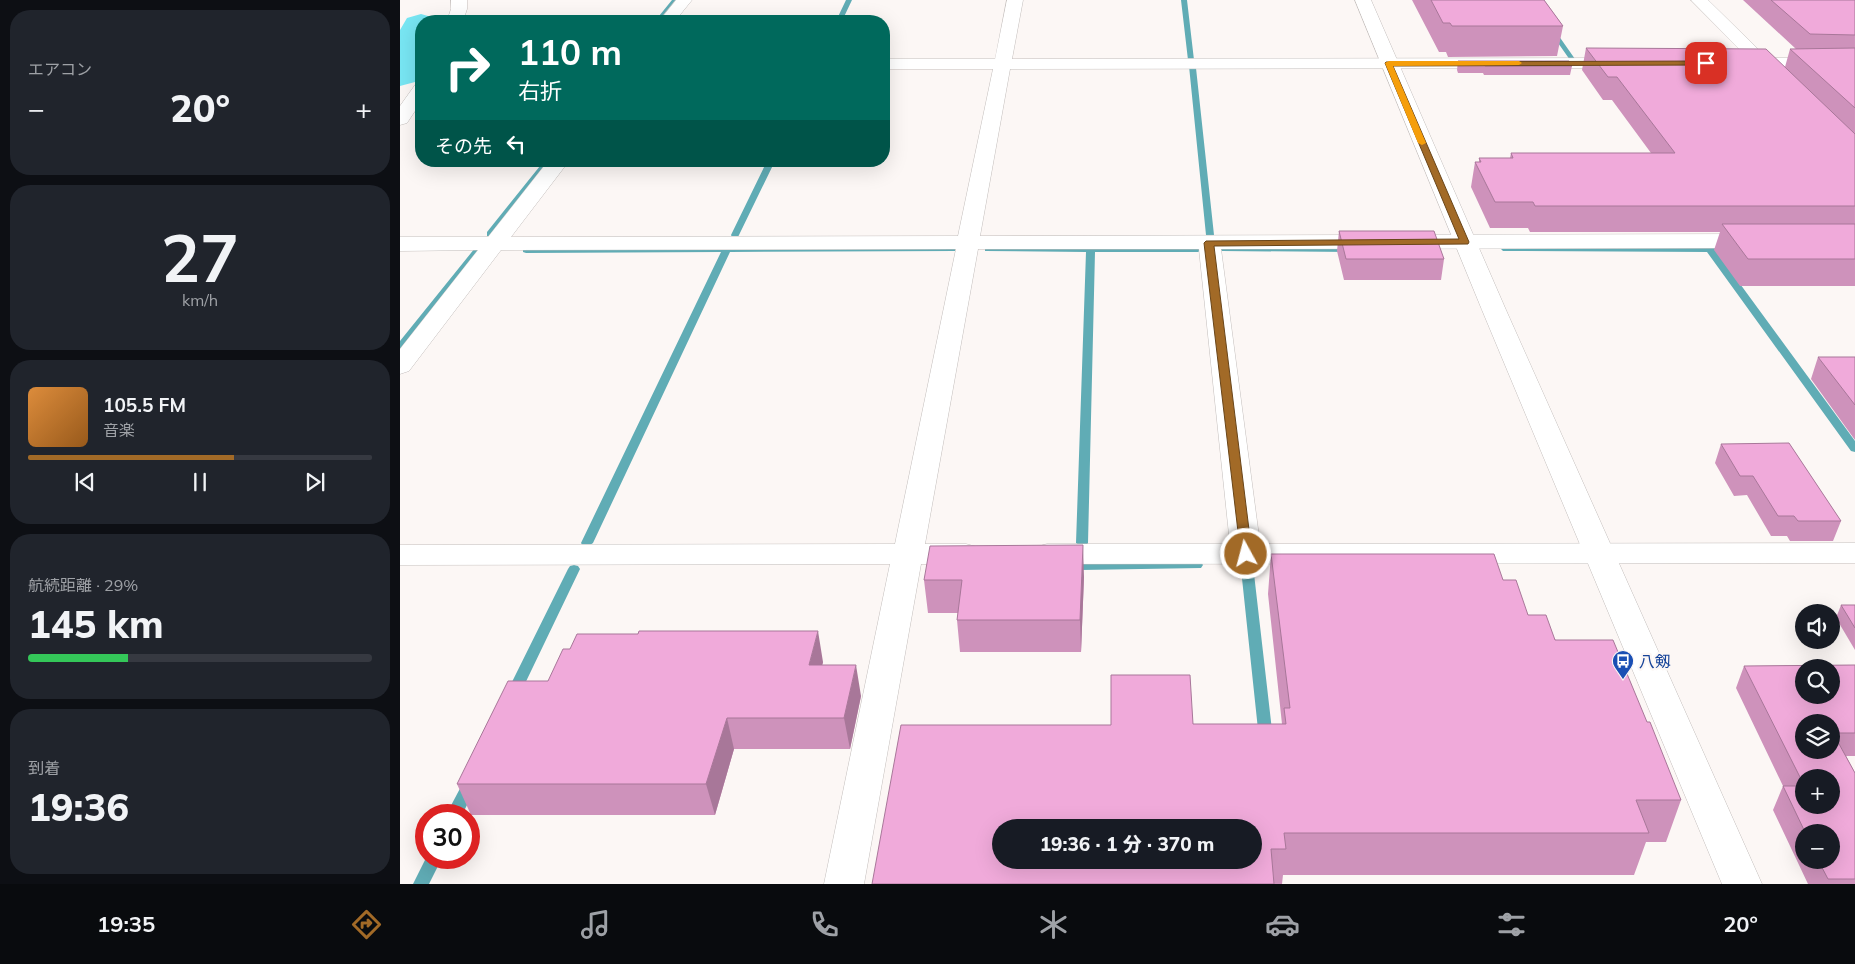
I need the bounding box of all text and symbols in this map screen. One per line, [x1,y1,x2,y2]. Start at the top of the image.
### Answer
text: 110 m [518,30,622,74]
icon: right [435,35,500,100]
pin [1685,42,1727,84]
icon: arrive [1692,49,1720,77]
text: エアコン [28,59,92,79]
text: 右折 [518,77,562,105]
text: 20° [170,84,230,132]
text: − [28,91,45,126]
text: + [355,91,372,126]
icon: left [502,130,530,158]
text: その先 [435,134,492,158]
text: 27 [161,217,239,298]
text: km/h [182,290,218,310]
text: 105.5 FM [103,393,186,417]
text: 音楽 [103,420,135,440]
icon: previous [71,468,99,496]
icon: pause [186,468,214,496]
icon: next [301,468,329,496]
position arrow [1219,527,1271,579]
text: 航続距離 · 29% [28,575,138,595]
text: 145 km [28,600,164,648]
map controls [1795,604,1840,869]
button: sound [1795,604,1840,649]
bus stop icon: 八剱 [1611,649,1635,680]
place label: 八剱 [1639,651,1671,671]
button: search [1795,659,1840,704]
button: layers [1795,714,1840,759]
text: 到着 [28,758,60,778]
button: + [1795,769,1840,814]
text: 19:36 [28,783,129,831]
speed limit sign: 30 [415,804,480,869]
button: − [1795,824,1840,869]
text: 19:36 · 1 分 · 370 m [1040,832,1214,856]
icon: directions [349,907,384,942]
icon: music [578,907,613,942]
icon: phone [807,907,842,942]
icon: climate [1036,907,1071,942]
icon: car [1265,907,1300,942]
icon: filters [1494,907,1529,942]
text: 19:35 [97,910,155,938]
text: 20° [1723,910,1758,938]

